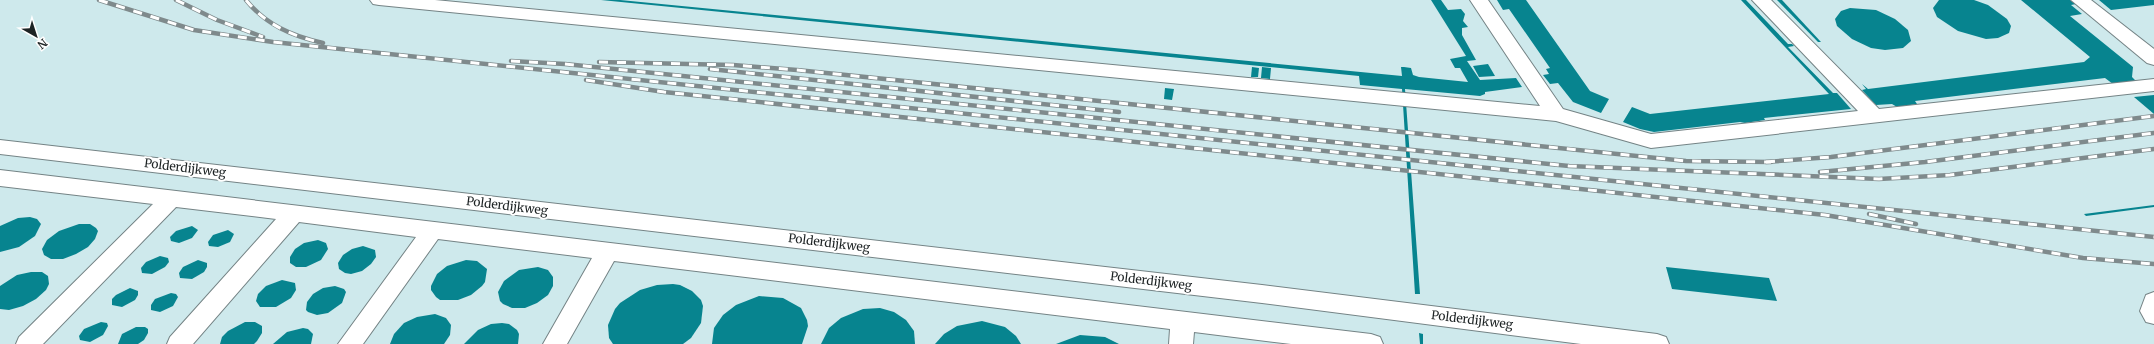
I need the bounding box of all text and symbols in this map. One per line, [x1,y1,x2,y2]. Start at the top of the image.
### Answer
north arrow [16,16,56,56]
text: N [34,36,50,52]
street label: Polderdijkweg [143,155,228,180]
street label: Polderdijkweg [465,193,550,218]
street label: Polderdijkweg [787,230,872,255]
street label: Polderdijkweg [1109,268,1194,293]
street label: Polderdijkweg [1430,307,1515,332]

